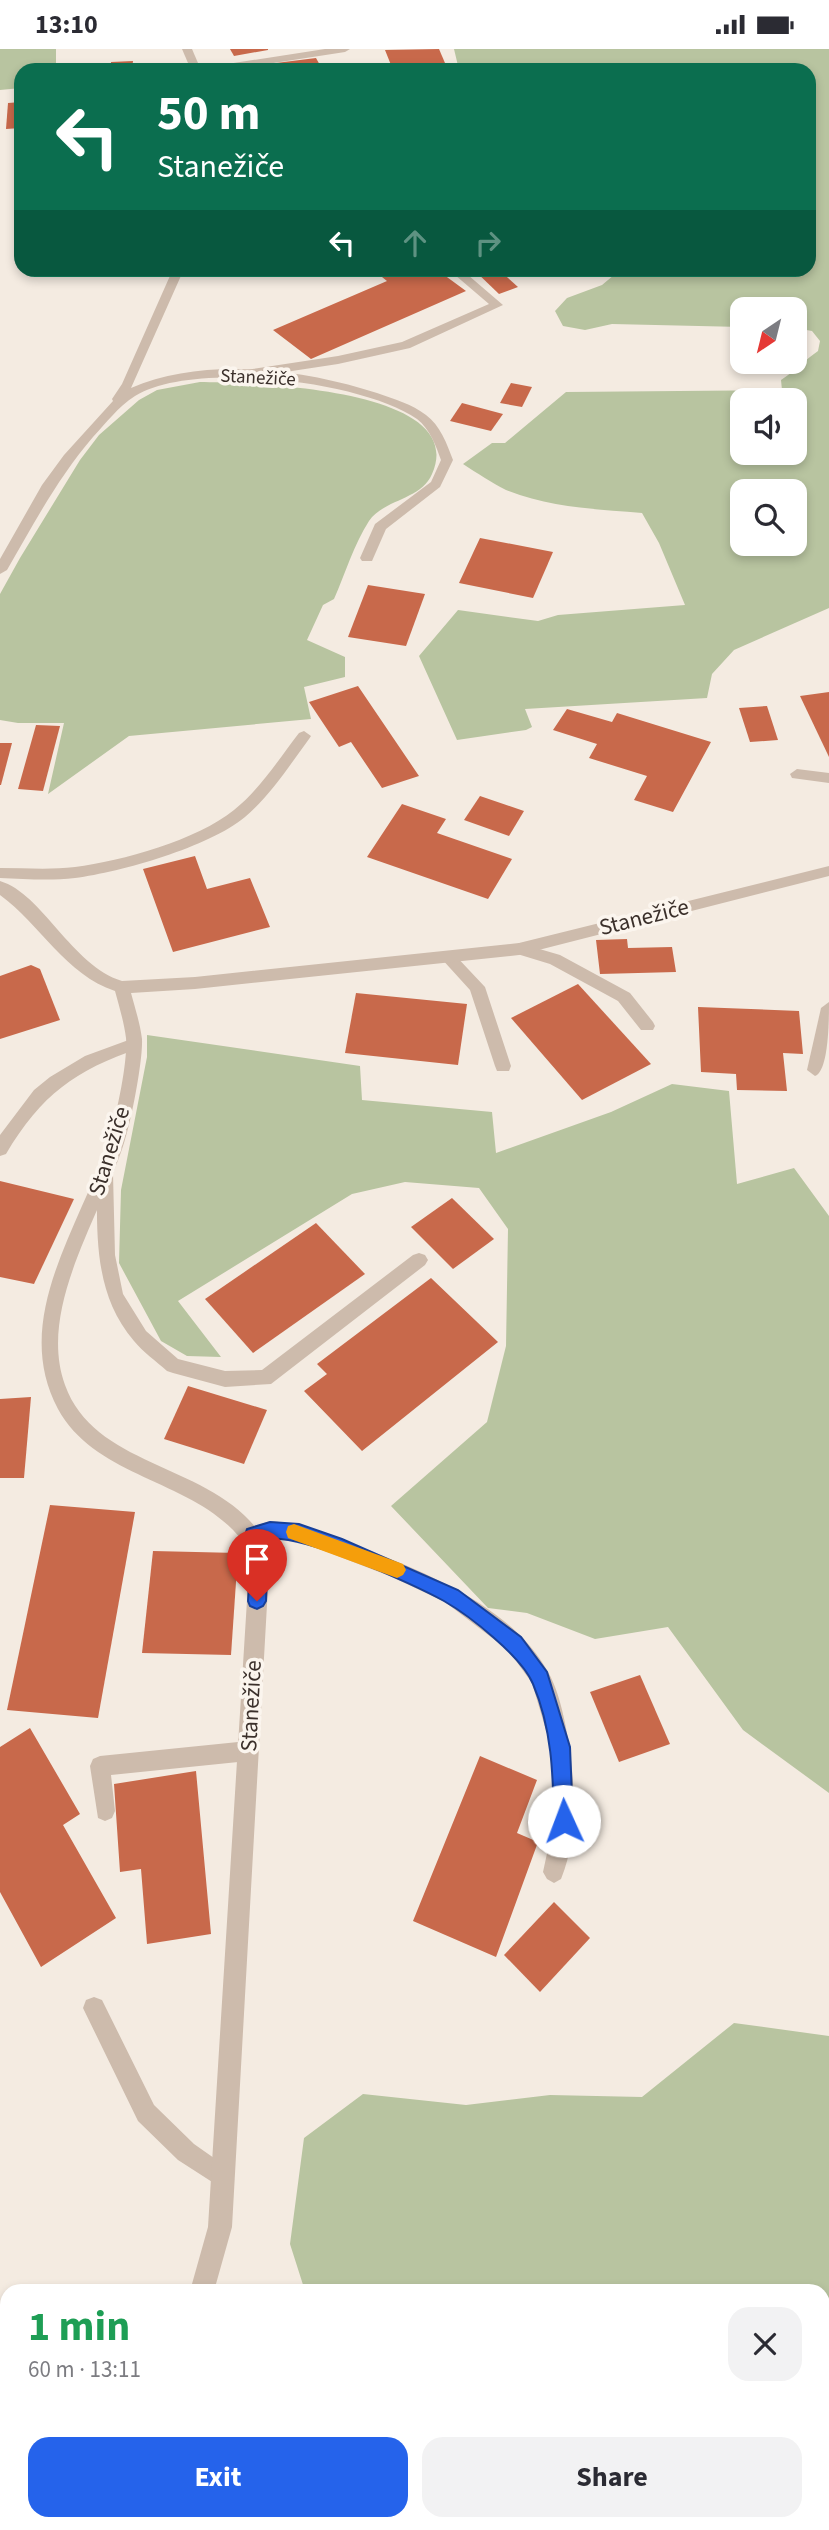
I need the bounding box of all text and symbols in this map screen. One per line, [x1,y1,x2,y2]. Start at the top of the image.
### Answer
text: 13:10 [35,6,98,43]
text: 50 m [157,79,261,149]
icon: left [42,91,133,182]
text: Stanežiče [157,144,284,190]
icon: left [323,224,361,262]
icon: ahead [396,224,434,262]
icon: right [469,224,507,262]
north arrow [730,297,807,375]
map controls [730,297,807,556]
street label: Stanežiče [220,363,296,393]
button: sound [730,388,807,465]
button: search [730,479,807,556]
street label: Stanežiče [596,890,692,944]
street label: Stanežiče [80,1102,138,1200]
pin [227,1529,287,1601]
icon: arrive [238,1540,276,1578]
street label: Stanežiče [232,1659,270,1753]
position arrow [527,1784,601,1858]
text: 1 min [28,2297,130,2357]
button: close [728,2307,802,2381]
text: 60 m · 13:11 [28,2353,141,2386]
button: Exit [28,2437,408,2517]
button: Share [422,2437,802,2517]

